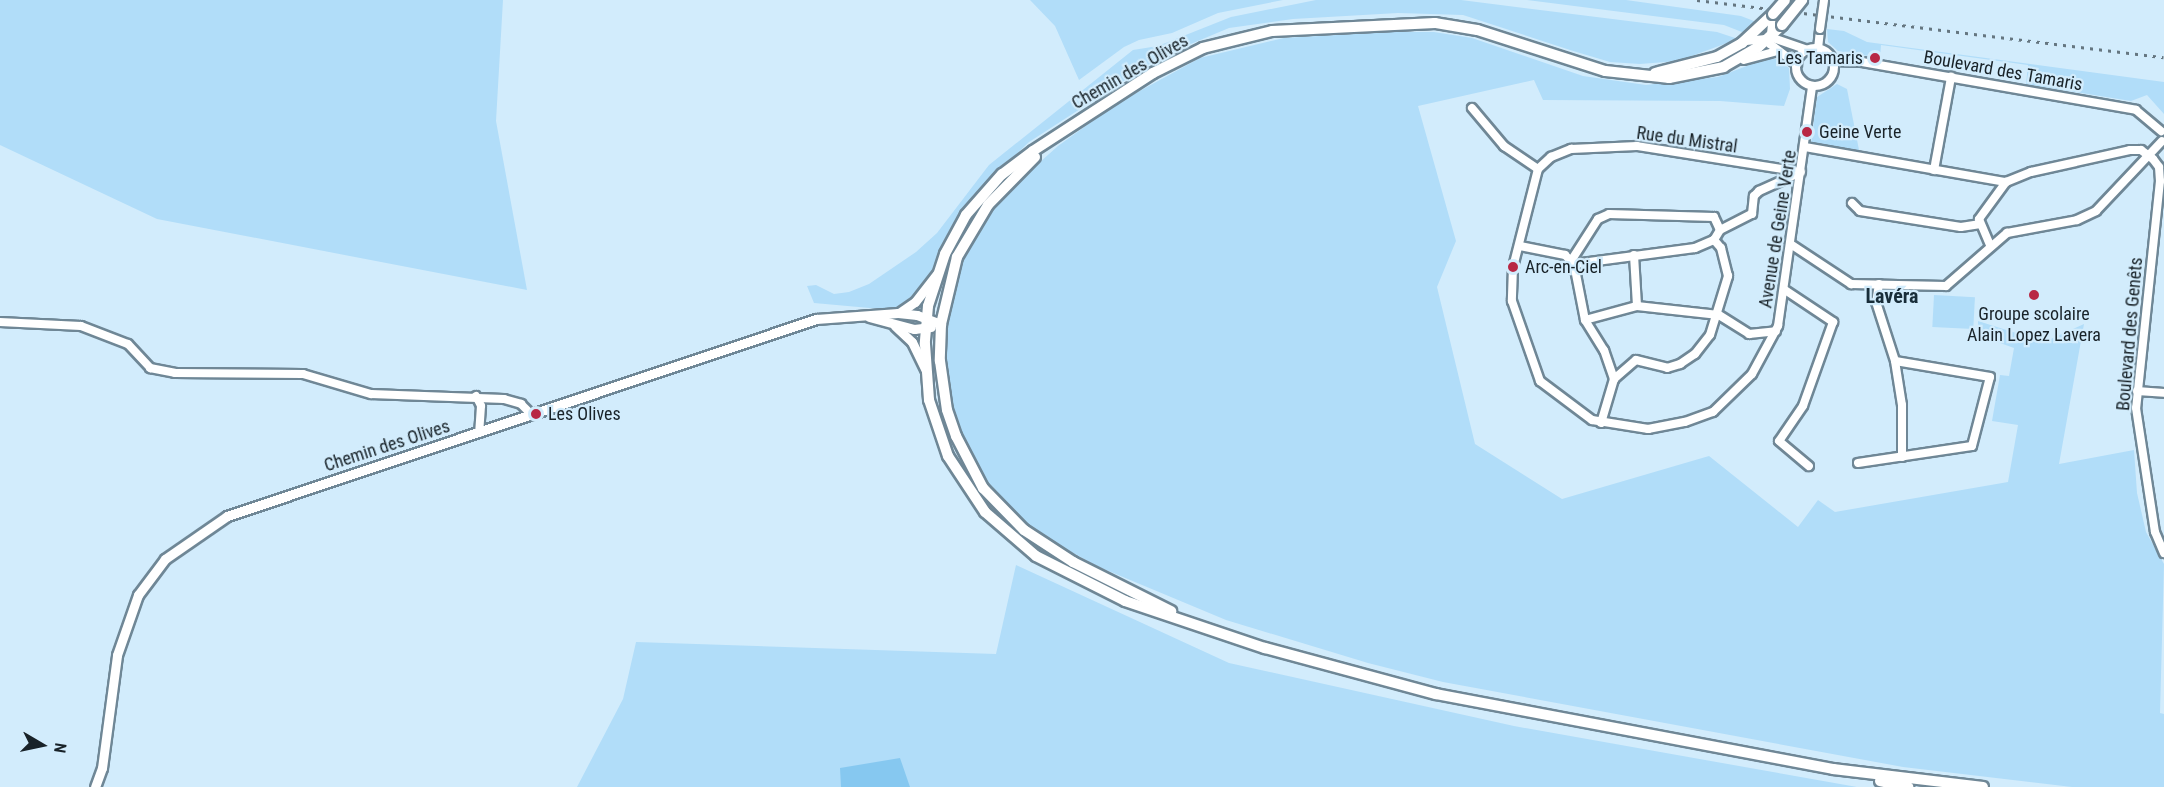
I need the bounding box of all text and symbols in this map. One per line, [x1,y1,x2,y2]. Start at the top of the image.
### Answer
street label: Chemin des Olives [1068,30,1192,114]
street label: Boulevard des Tamaris [1922,46,2084,96]
place label: Les Tamaris [1777,47,1863,69]
marker: Les Tamaris [1868,51,1882,65]
place label: Geine Verte [1819,121,1901,143]
street label: Rue du Mistral [1635,122,1739,158]
marker: Geine Verte [1800,125,1814,139]
street label: Avenue de Geine Verte [1755,148,1801,310]
place label: Arc-en-Ciel [1525,256,1602,278]
street label: Boulevard des Genêts [2113,256,2147,412]
marker: Arc-en-Ciel [1506,260,1520,274]
district label: Lavéra [1865,284,1919,308]
marker: Groupe scolaire Alain Lopez Lavera [2027,288,2041,302]
place label: Groupe scolaire Alain Lopez Lavera [1967,304,2101,346]
place label: Les Olives [548,403,621,425]
marker: Les Olives [529,407,543,421]
street label: Chemin des Olives [321,416,453,476]
north arrow [12,715,72,775]
text: N [50,742,70,754]

